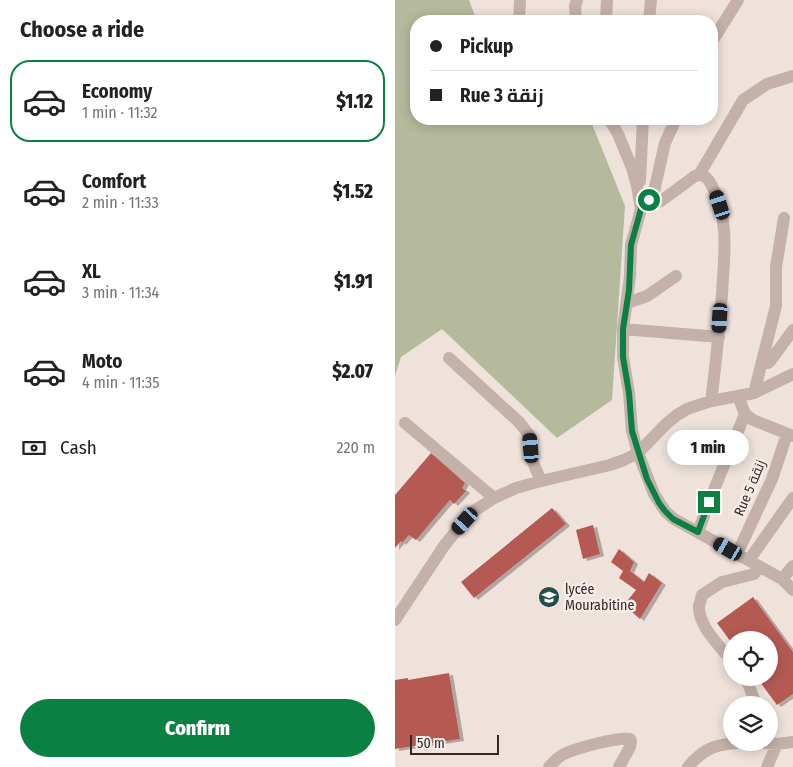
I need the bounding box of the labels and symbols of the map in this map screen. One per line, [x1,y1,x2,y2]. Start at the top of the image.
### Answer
car [708,188,731,222]
route start [638,189,660,211]
car [711,303,728,333]
callout: 1 min [668,430,750,464]
car [522,432,539,464]
street label: Rue 5 زنقة [731,457,769,519]
route end [698,491,720,513]
car [449,505,480,537]
car [711,535,744,563]
place label: lycée Mourabitine [565,581,634,614]
school or university icon: lycée Mourabitine [537,585,561,609]
scale bar [410,732,499,755]

